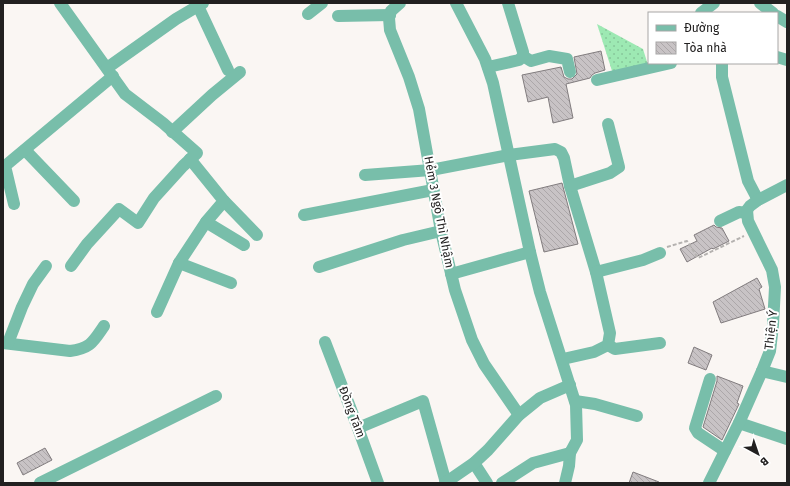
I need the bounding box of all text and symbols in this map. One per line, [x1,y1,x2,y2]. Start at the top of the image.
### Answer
legend [648,12,778,64]
text: Đường [684,21,720,35]
text: Tòa nhà [684,41,727,55]
street label: Hẻm 3 Ngô Thì Nhậm [421,155,457,269]
street label: Thiện Ý [761,309,780,351]
street label: Đồng Tâm [336,384,369,440]
north arrow [738,434,778,474]
text: B [757,454,771,469]

